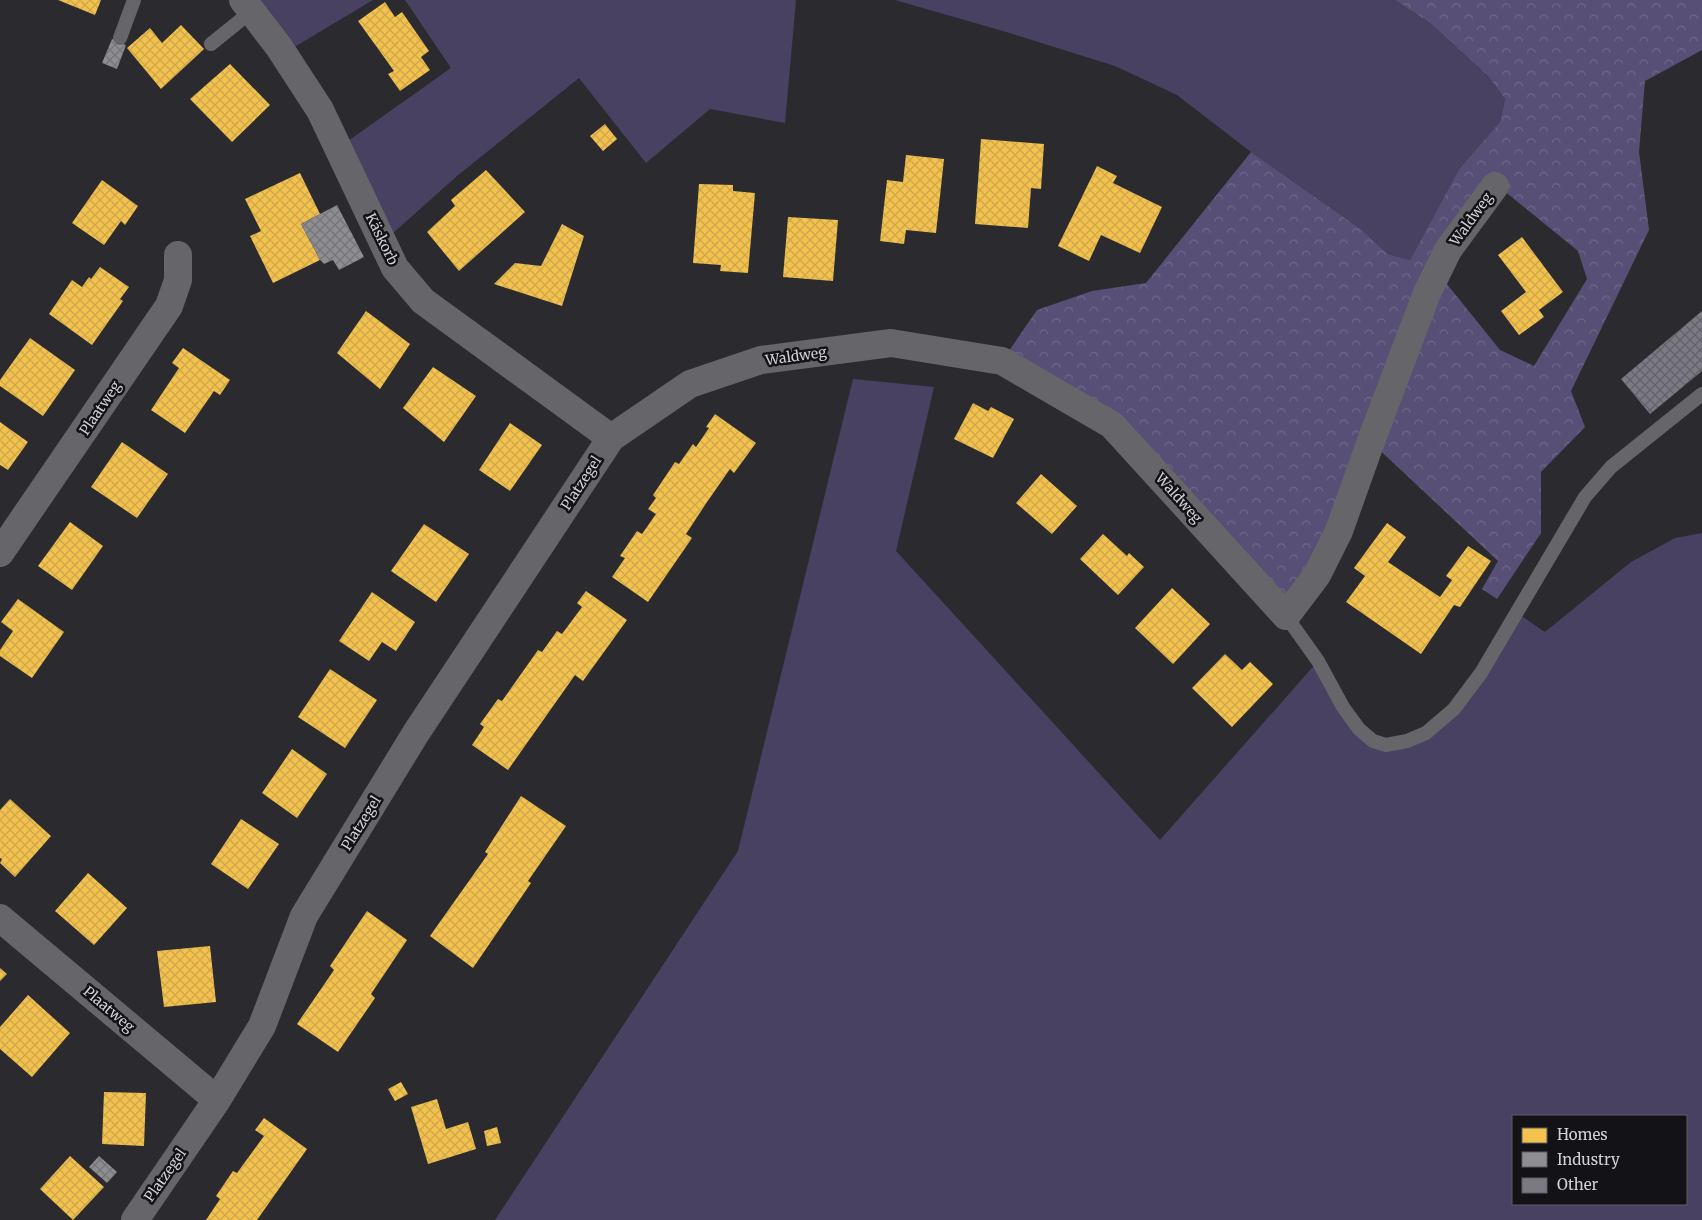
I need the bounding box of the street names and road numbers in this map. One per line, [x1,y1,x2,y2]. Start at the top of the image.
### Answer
street label: Waldweg [1445,188,1497,250]
street label: Käskorb [362,210,402,268]
street label: Waldweg [763,343,828,369]
street label: Plaatweg [75,377,125,439]
street label: Platzegel [557,452,606,513]
street label: Waldweg [1151,468,1207,527]
street label: Platzegel [337,792,385,854]
street label: Plaatweg [80,982,139,1036]
street label: Platzegel [140,1144,190,1205]

